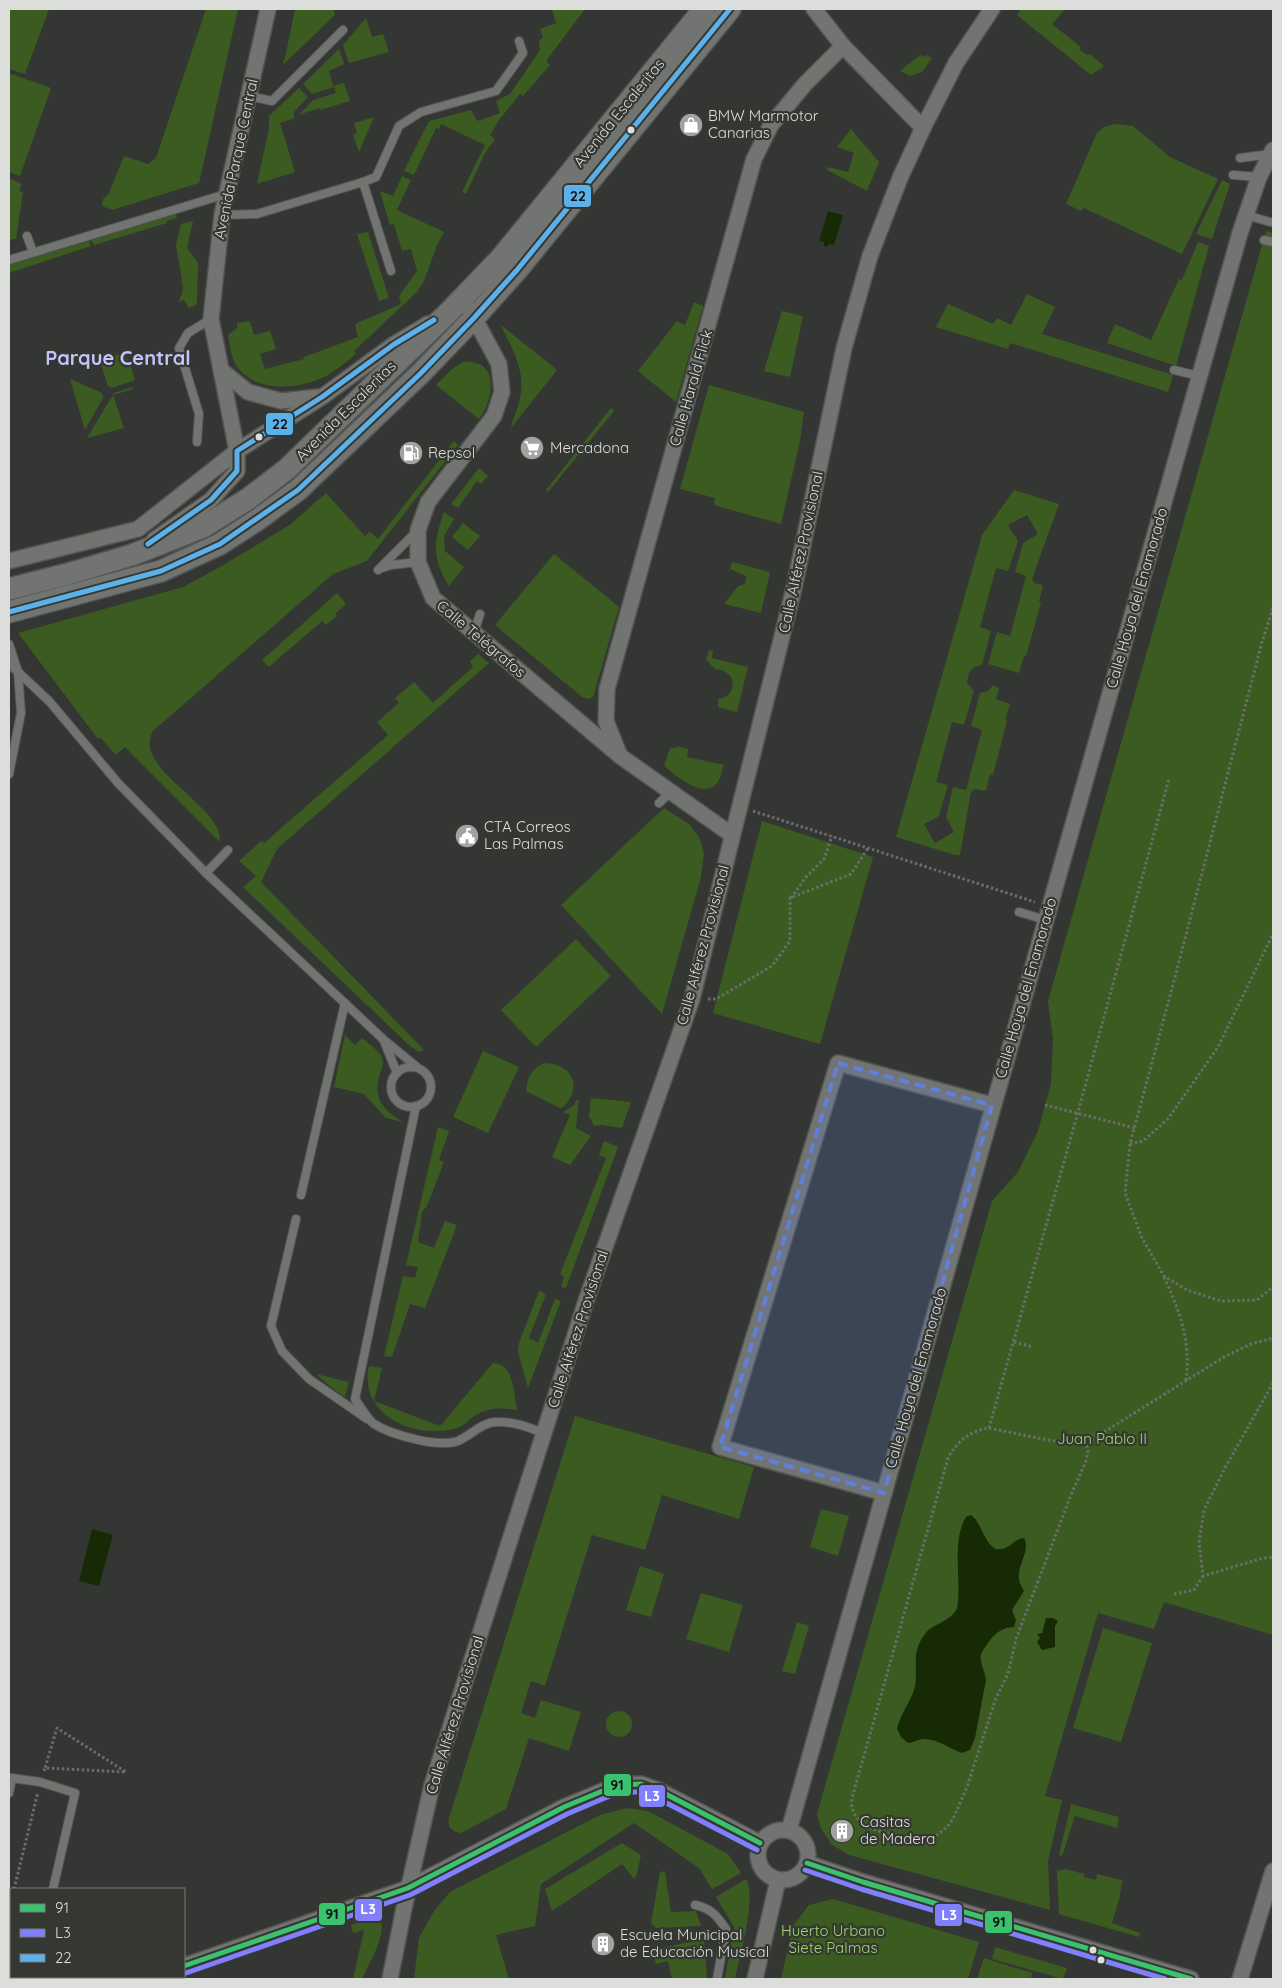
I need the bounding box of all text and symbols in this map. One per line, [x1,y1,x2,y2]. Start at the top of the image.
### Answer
street label: Avenida Escaleritas [569,55,668,171]
street label: Avenida Parque Central [209,77,262,241]
place label: BMW Marmotor Canarias [708,106,819,142]
shop icon: BMW Marmotor Canarias [678,112,704,138]
unlabelled marker [626,125,636,135]
line badge: 22 [563,184,592,208]
text: 22 [570,187,586,205]
street label: Calle Harald Flick [665,327,716,448]
district label: Parque Central [45,345,191,370]
street label: Avenida Escaleritas [291,356,400,465]
line badge: 22 [265,412,294,436]
text: 22 [272,415,288,433]
unlabelled marker [254,432,264,442]
supermarket icon: Mercadona [519,435,545,461]
place label: Mercadona [550,438,629,457]
fuel station icon: Repsol [398,440,424,466]
place label: Repsol [428,443,475,462]
street label: Calle Alférez Provisional [774,469,827,635]
street label: Calle Hoya del Enamorado [1102,505,1171,690]
street label: Calle Telégrafos [433,596,530,681]
place label: CTA Correos Las Palmas [484,817,571,853]
public building icon: CTA Correos Las Palmas [454,823,480,849]
street label: Calle Alférez Provisional [672,863,733,1027]
street label: Calle Hoya del Enamorado [991,895,1060,1080]
street label: Calle Alférez Provisional [543,1247,612,1410]
street label: Calle Hoya del Enamorado [881,1285,950,1470]
park label: Juan Pablo II [1057,1429,1147,1448]
street label: Calle Alférez Provisional [421,1633,488,1796]
line badge: 91 [603,1773,632,1797]
text: 91 [610,1776,624,1794]
line badge: L3 [638,1784,666,1808]
text: L3 [644,1787,660,1805]
place label: Casitas de Madera [860,1812,935,1848]
building icon: Casitas de Madera [829,1818,855,1844]
legend [10,1888,185,1978]
text: 91 [55,1898,69,1917]
line badge: L3 [354,1898,383,1922]
text: L3 [360,1900,376,1918]
line badge: 91 [318,1902,346,1926]
line badge: L3 [934,1903,963,1927]
text: 91 [325,1905,339,1923]
text: L3 [941,1906,957,1924]
line badge: 91 [984,1910,1013,1934]
text: 91 [992,1913,1006,1931]
park label: Huerto Urbano Siete Palmas [781,1921,885,1957]
text: L3 [55,1923,71,1942]
place label: Escuela Municipal de Educación Musical [620,1925,769,1961]
building icon: Escuela Municipal de Educación Musical [590,1931,616,1957]
unlabelled marker [1088,1945,1098,1955]
text: 22 [55,1948,72,1967]
unlabelled marker [1096,1955,1106,1965]

